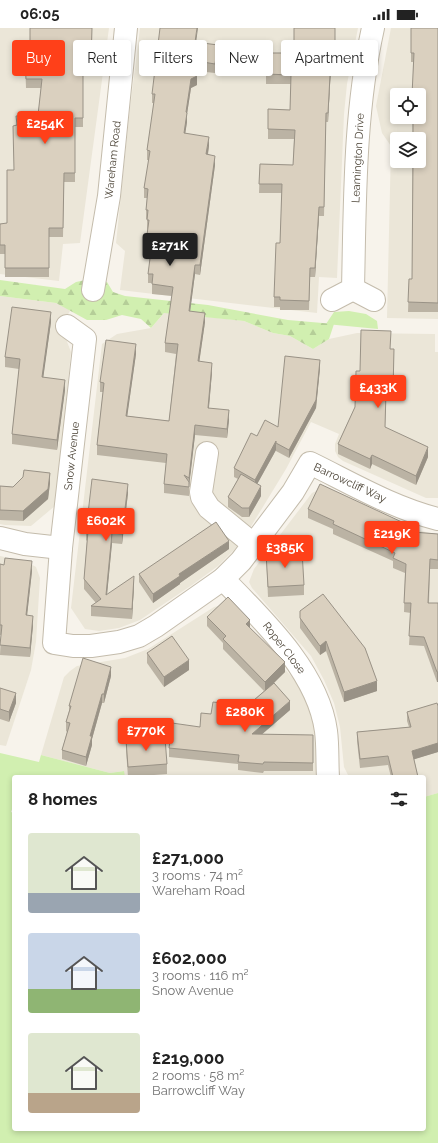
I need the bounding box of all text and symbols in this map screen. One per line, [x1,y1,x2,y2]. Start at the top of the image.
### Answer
text: 06:05 [20,5,60,23]
chip: Buy [12,40,65,76]
chip: Rent [73,40,131,76]
chip: Filters [139,40,207,76]
chip: New [215,40,273,76]
chip: Apartment [281,40,378,76]
map controls [390,88,426,168]
button: locate [390,88,426,124]
pin: £254K [17,111,73,145]
street label: Leamington Drive [349,112,367,203]
text: £254K [26,116,64,131]
street label: Wareham Road [102,120,124,200]
button: layers [390,132,426,168]
pin: £271K [142,233,198,267]
text: £271K [152,238,188,253]
pin: £433K [350,375,406,409]
text: £433K [359,380,397,395]
street label: Snow Avenue [62,420,82,491]
street label: Barrowcliff Way [312,460,388,506]
pin: £602K [78,508,134,542]
text: £602K [87,513,126,528]
pin: £219K [364,521,420,555]
text: £219K [373,526,411,541]
pin: £385K [257,535,313,569]
text: £385K [266,540,304,555]
street label: Roper Close [260,620,309,677]
pin: £280K [217,699,273,733]
text: £280K [226,704,264,719]
pin: £770K [118,718,174,752]
text: £770K [127,723,165,738]
icon: filters [388,788,410,810]
text: 8 homes [28,789,97,809]
text: £271,000 [152,848,224,868]
icon: home [60,849,108,897]
text: 3 rooms · 74 m² [152,868,243,883]
text: Wareham Road [152,883,245,898]
text: £602,000 [152,948,227,968]
icon: home [60,949,108,997]
text: 3 rooms · 116 m² [152,968,249,983]
text: Snow Avenue [152,983,234,998]
text: £219,000 [152,1048,225,1068]
icon: home [60,1049,108,1097]
text: 2 rooms · 58 m² [152,1068,244,1083]
text: Barrowcliff Way [152,1083,245,1098]

